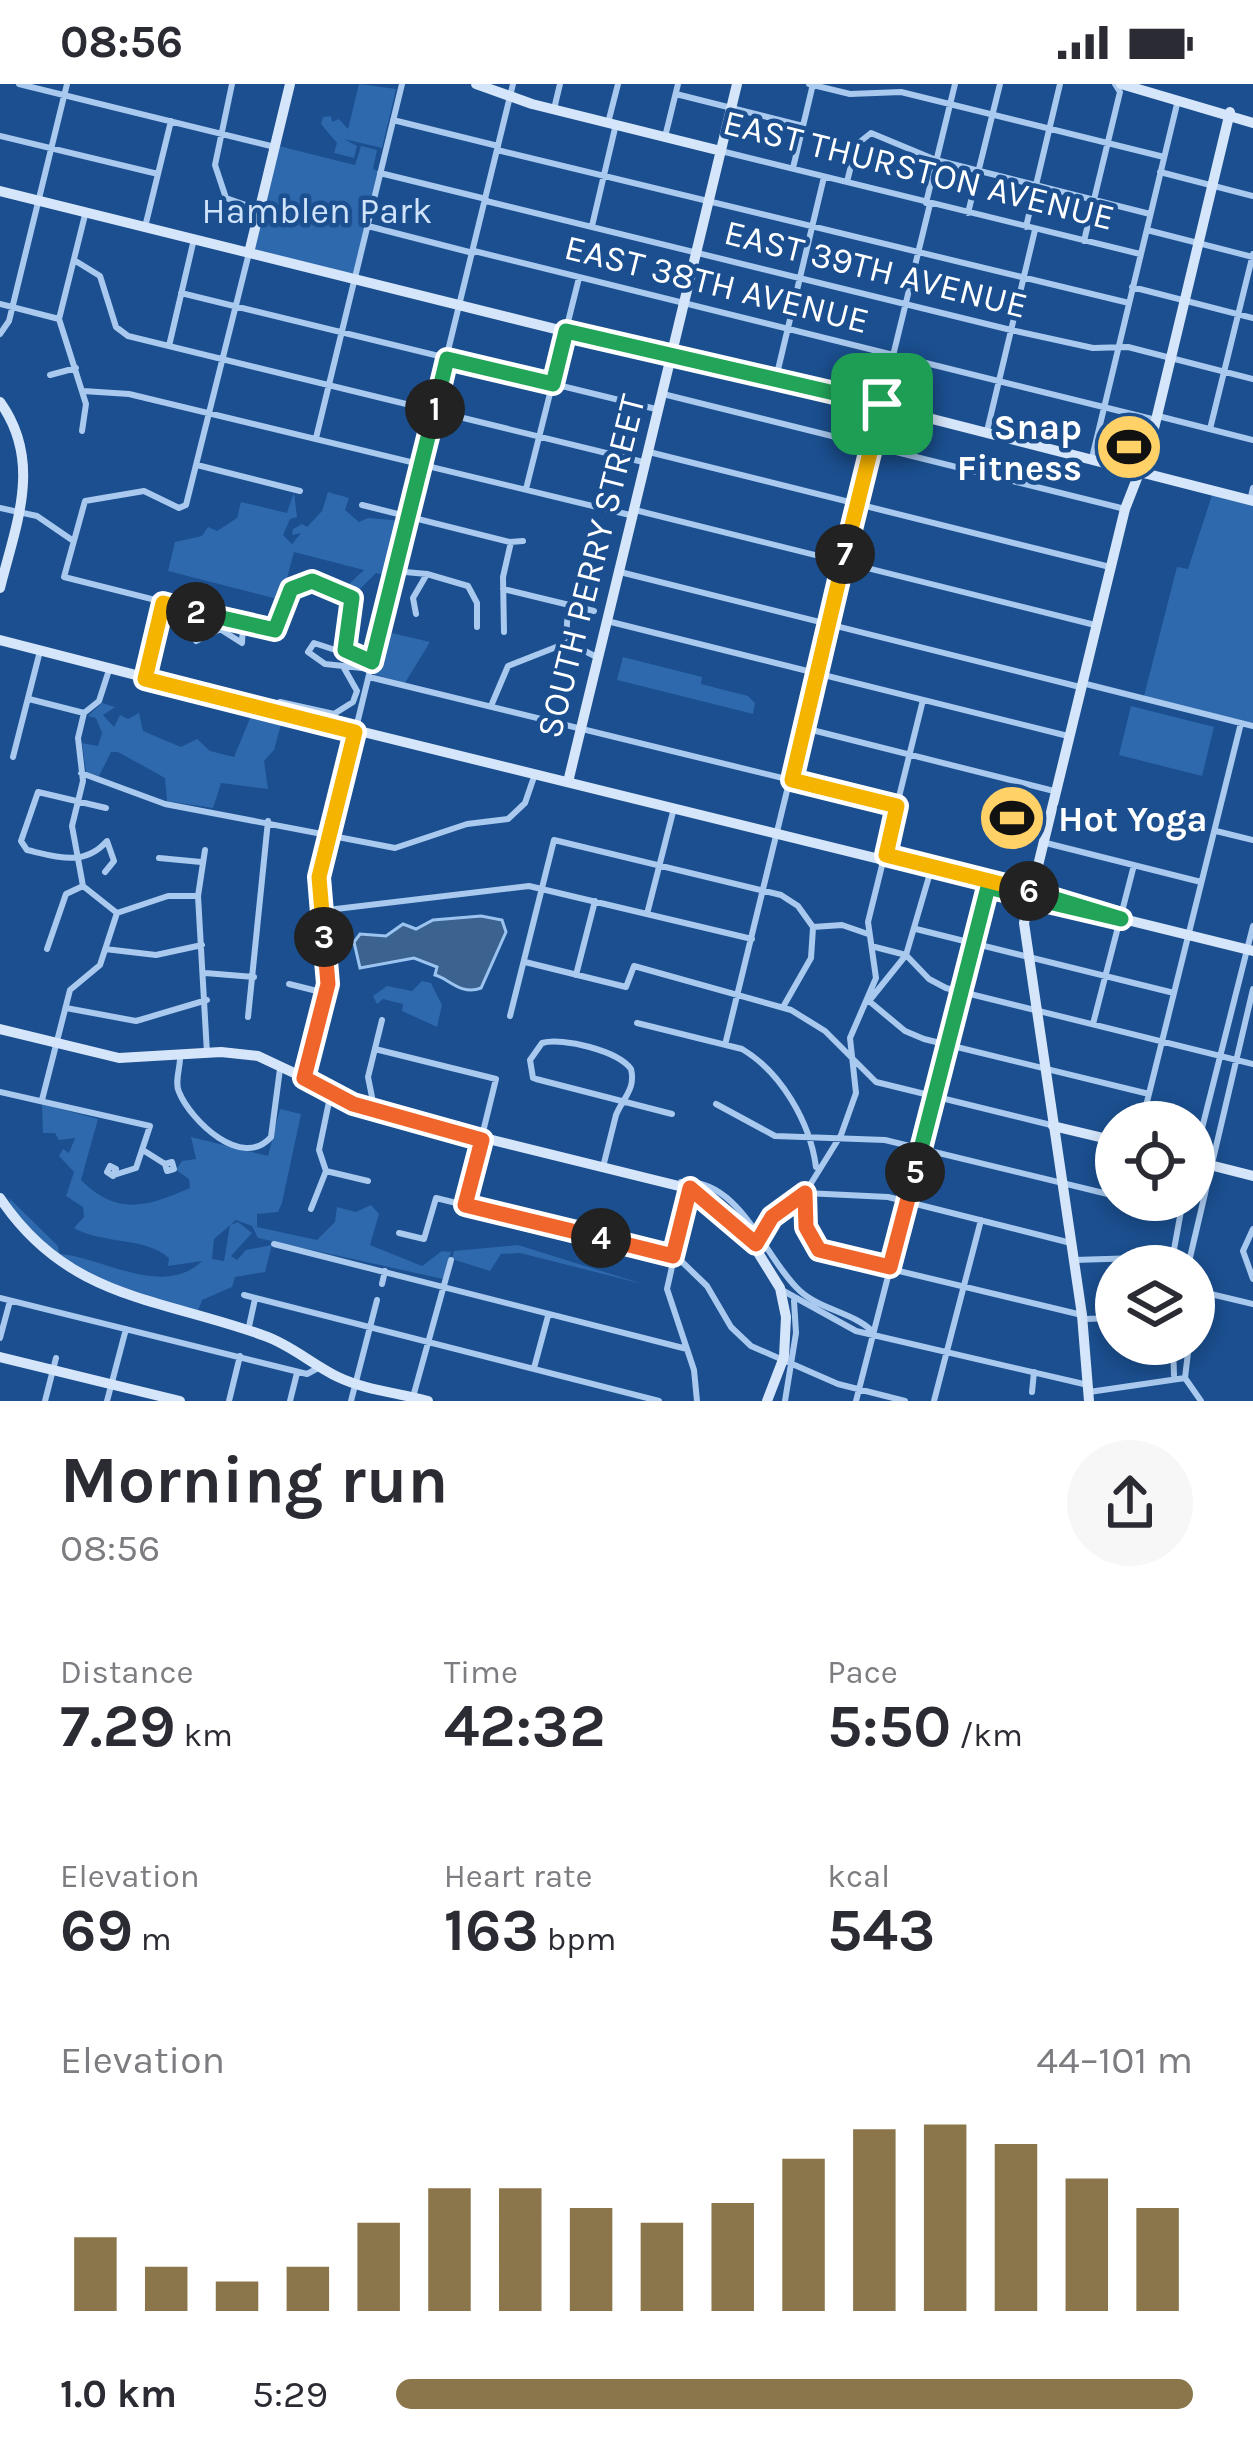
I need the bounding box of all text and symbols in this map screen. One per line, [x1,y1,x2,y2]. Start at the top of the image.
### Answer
text: 08:56 [60,16,183,68]
street label: EAST THURSTON AVENUE [719,101,1119,239]
park label: Hamblen Park [202,190,432,232]
street label: EAST 39TH AVENUE [720,211,1031,327]
street label: EAST 38TH AVENUE [560,226,873,342]
pin [831,353,933,455]
icon: arrive [849,371,915,437]
pin: 1 [405,379,465,439]
text: 1 [429,390,441,428]
street label: SOUTH PERRY STREET [528,390,654,742]
place label: Snap Fitness [957,406,1082,489]
sports icon: Snap Fitness [1094,412,1164,482]
pin: 7 [815,524,875,584]
text: 7 [837,535,853,573]
pin: 2 [166,582,226,642]
text: 2 [186,593,206,631]
sports icon: Hot Yoga [977,783,1047,853]
place label: Hot Yoga [1058,798,1208,841]
pin: 6 [999,861,1059,921]
text: 6 [1019,872,1039,910]
pin: 3 [294,907,354,967]
text: 3 [314,918,334,956]
map controls [1095,1101,1215,1365]
button: locate [1095,1101,1215,1221]
pin: 5 [885,1142,945,1202]
text: 5 [905,1153,925,1191]
pin: 4 [571,1208,631,1268]
text: 4 [591,1219,611,1257]
button: layers [1095,1245,1215,1365]
button: share [1067,1440,1193,1566]
text: Morning run [60,1441,448,1519]
text: 08:56 [60,1525,160,1571]
text: Distance [60,1653,193,1691]
text: Time [444,1653,518,1691]
text: Pace [827,1653,898,1691]
text: 7.29 [60,1691,176,1761]
text: 42:32 [444,1691,605,1761]
text: 5:50 [827,1691,951,1761]
text: km [176,1716,233,1754]
text: /km [951,1716,1023,1754]
text: Elevation [60,1857,200,1895]
text: Heart rate [444,1857,592,1895]
text: kcal [827,1857,890,1895]
text: 69 [60,1895,133,1965]
text: 163 [444,1895,539,1965]
text: 543 [827,1895,935,1965]
text: m [133,1920,172,1958]
text: bpm [539,1920,616,1958]
text: Elevation [60,2037,225,2083]
text: 44–101 m [1036,2037,1193,2083]
text: 1.0 km [60,2371,177,2417]
text: 5:29 [252,2371,328,2417]

